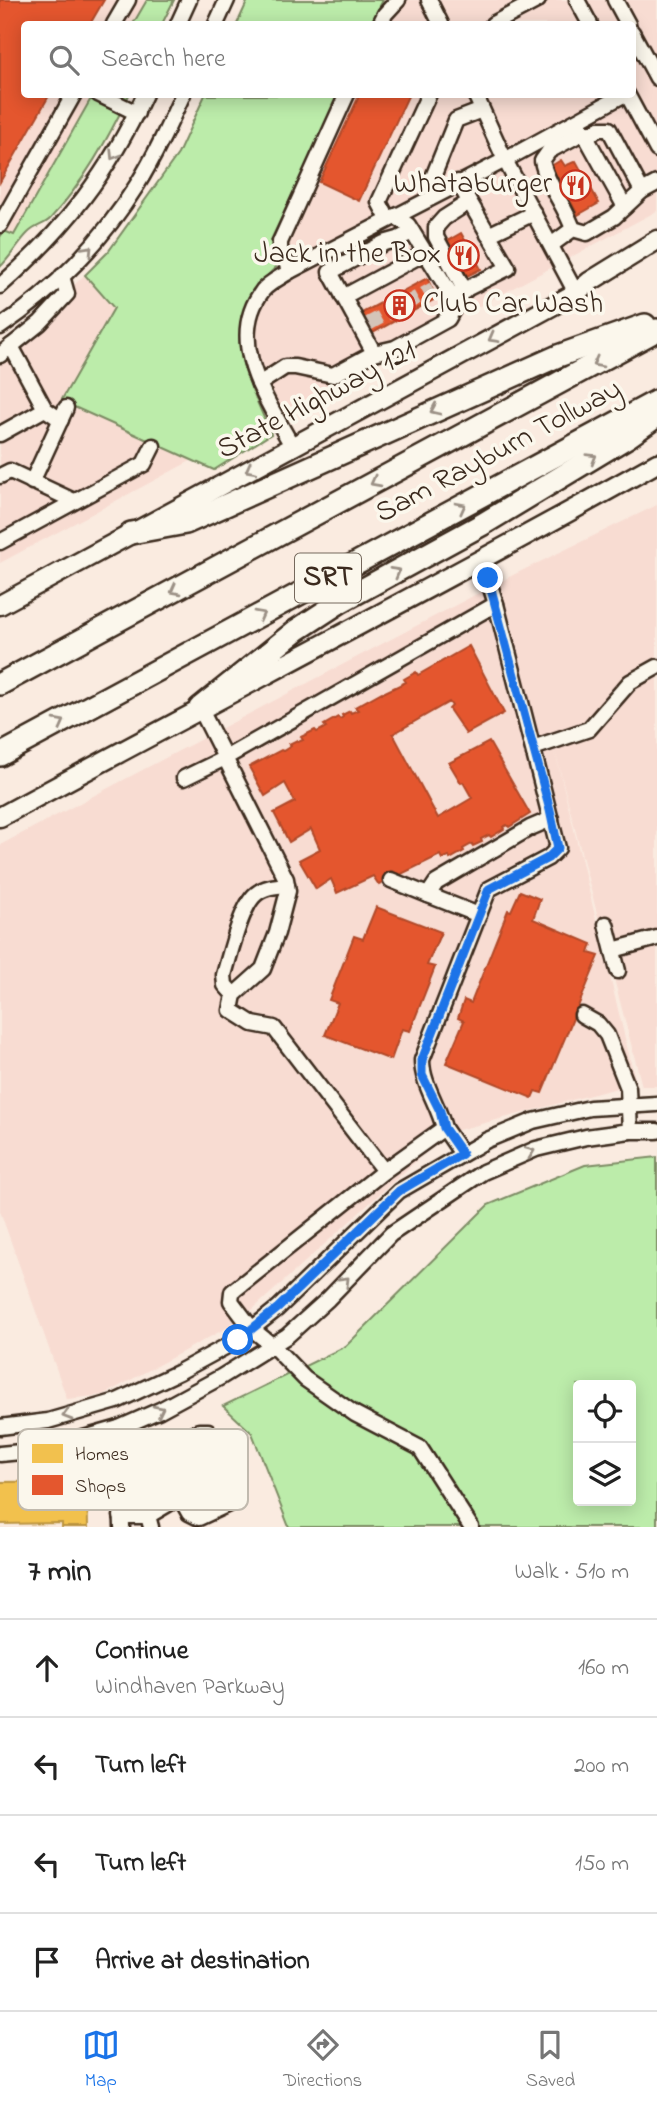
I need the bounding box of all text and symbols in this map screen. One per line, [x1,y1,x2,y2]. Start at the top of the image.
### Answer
search box [21,21,636,98]
icon: search [45,41,83,79]
text: Search here [101,41,226,79]
one-way arrow [109,147,122,160]
place label: Whataburger [394,163,553,207]
restaurant icon: Whataburger [558,168,592,202]
place label: Jack in the Box [254,233,441,277]
restaurant icon: Jack in the Box [447,238,481,272]
one-way arrow [79,245,92,258]
place label: Club Car Wash [423,283,603,327]
building icon: Club Car Wash [383,288,417,322]
street label: State Highway 121 [210,330,424,472]
one-way arrow [488,330,501,343]
one-way arrow [592,354,604,368]
street label: Sam Rayburn Tollway [368,368,630,536]
one-way arrow [430,402,442,416]
one-way arrow [585,453,598,466]
one-way arrow [245,461,257,474]
one-way arrow [370,474,382,487]
one-way arrow [453,502,466,515]
road number: SRT [295,554,361,602]
route end [472,562,503,593]
one-way arrow [388,567,401,580]
one-way arrow [170,582,182,595]
one-way arrow [253,610,266,623]
one-way arrow [53,718,65,731]
one-way arrow [523,1147,535,1161]
one-way arrow [336,1277,349,1290]
route start [222,1324,253,1355]
map controls [573,1380,636,1506]
button: locate [573,1380,636,1443]
one-way arrow [152,1404,164,1418]
one-way arrow [61,1407,73,1422]
legend [18,1429,248,1510]
text: Homes [75,1442,129,1469]
button: layers [573,1443,636,1506]
text: Shops [75,1474,126,1501]
text: 7 min [28,1551,91,1595]
text: Walk · 510 m [514,1556,629,1589]
text: Continue [95,1633,188,1671]
icon: ahead [28,1649,66,1687]
text: 160 m [578,1652,629,1685]
text: Windhaven Parkway [95,1671,285,1704]
icon: left [28,1747,66,1785]
text: Turn left [95,1747,186,1785]
text: 200 m [574,1750,629,1783]
icon: left [28,1845,66,1883]
text: Turn left [95,1845,186,1883]
text: 150 m [575,1848,629,1881]
icon: arrive [28,1943,66,1981]
text: Arrive at destination [95,1943,310,1981]
tab: Map [82,2026,120,2095]
tab: Directions [283,2026,362,2095]
tab: Saved [526,2026,575,2095]

